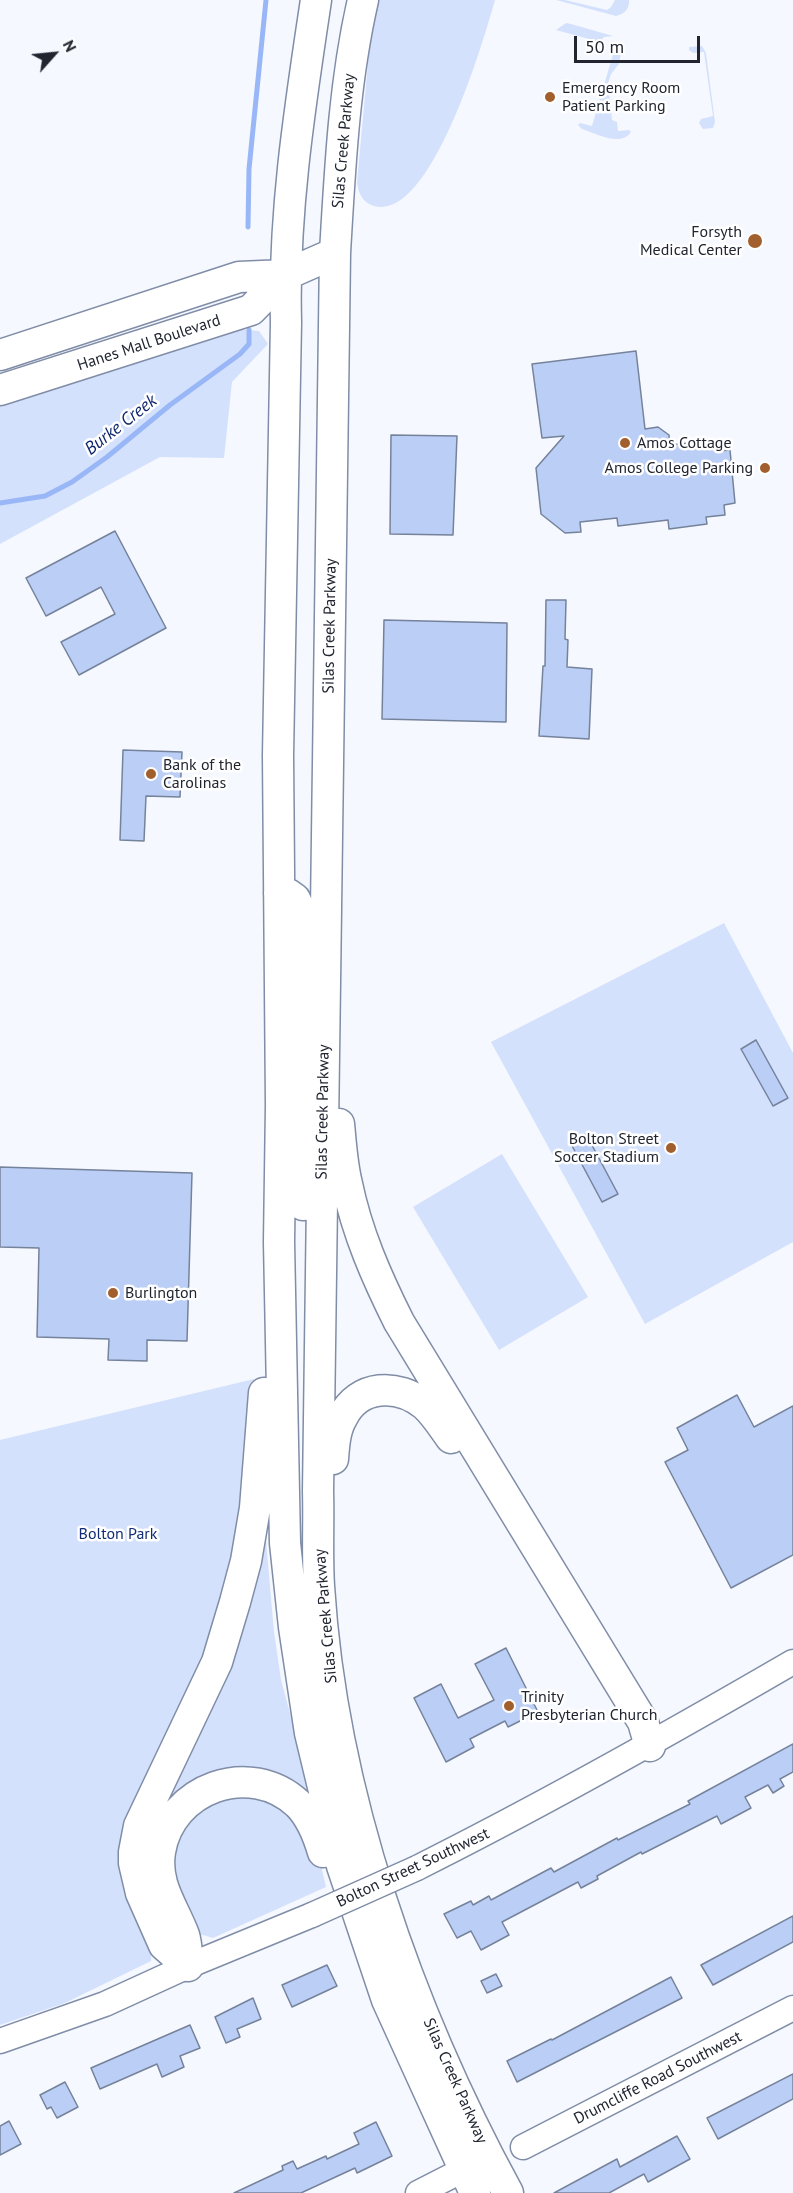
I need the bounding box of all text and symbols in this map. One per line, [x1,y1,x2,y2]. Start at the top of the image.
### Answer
north arrow [24,24,84,84]
scale bar [577,24,703,62]
text: 50 m [585,35,624,58]
text: N [59,37,81,55]
street label: Silas Creek Parkway [329,73,359,209]
place label: Emergency Room Patient Parking [562,78,680,116]
marker: Emergency Room Patient Parking [543,90,557,104]
place label: Forsyth Medical Center [640,222,742,260]
marker: Forsyth Medical Center [746,232,764,250]
street label: Hanes Mall Boulevard [75,311,223,375]
water label: Burke Creek [81,390,161,460]
place label: Amos Cottage [637,433,732,453]
marker: Amos Cottage [618,436,632,450]
place label: Amos College Parking [605,458,753,478]
marker: Amos College Parking [758,461,772,475]
street label: Silas Creek Parkway [319,558,341,694]
place label: Bank of the Carolinas [163,755,241,793]
marker: Bank of the Carolinas [144,767,158,781]
street label: Silas Creek Parkway [312,1044,334,1180]
place label: Bolton Street Soccer Stadium [554,1129,659,1167]
marker: Bolton Street Soccer Stadium [664,1141,678,1155]
place label: Burlington [125,1283,197,1303]
marker: Burlington [106,1286,120,1300]
park label: Bolton Park [79,1524,157,1544]
street label: Silas Creek Parkway [311,1548,341,1684]
place label: Trinity Presbyterian Church [521,1687,658,1725]
marker: Trinity Presbyterian Church [502,1699,516,1713]
street label: Bolton Street Southwest [334,1824,492,1912]
street label: Silas Creek Parkway [419,2015,491,2147]
street label: Drumcliffe Road Southwest [571,2027,745,2129]

